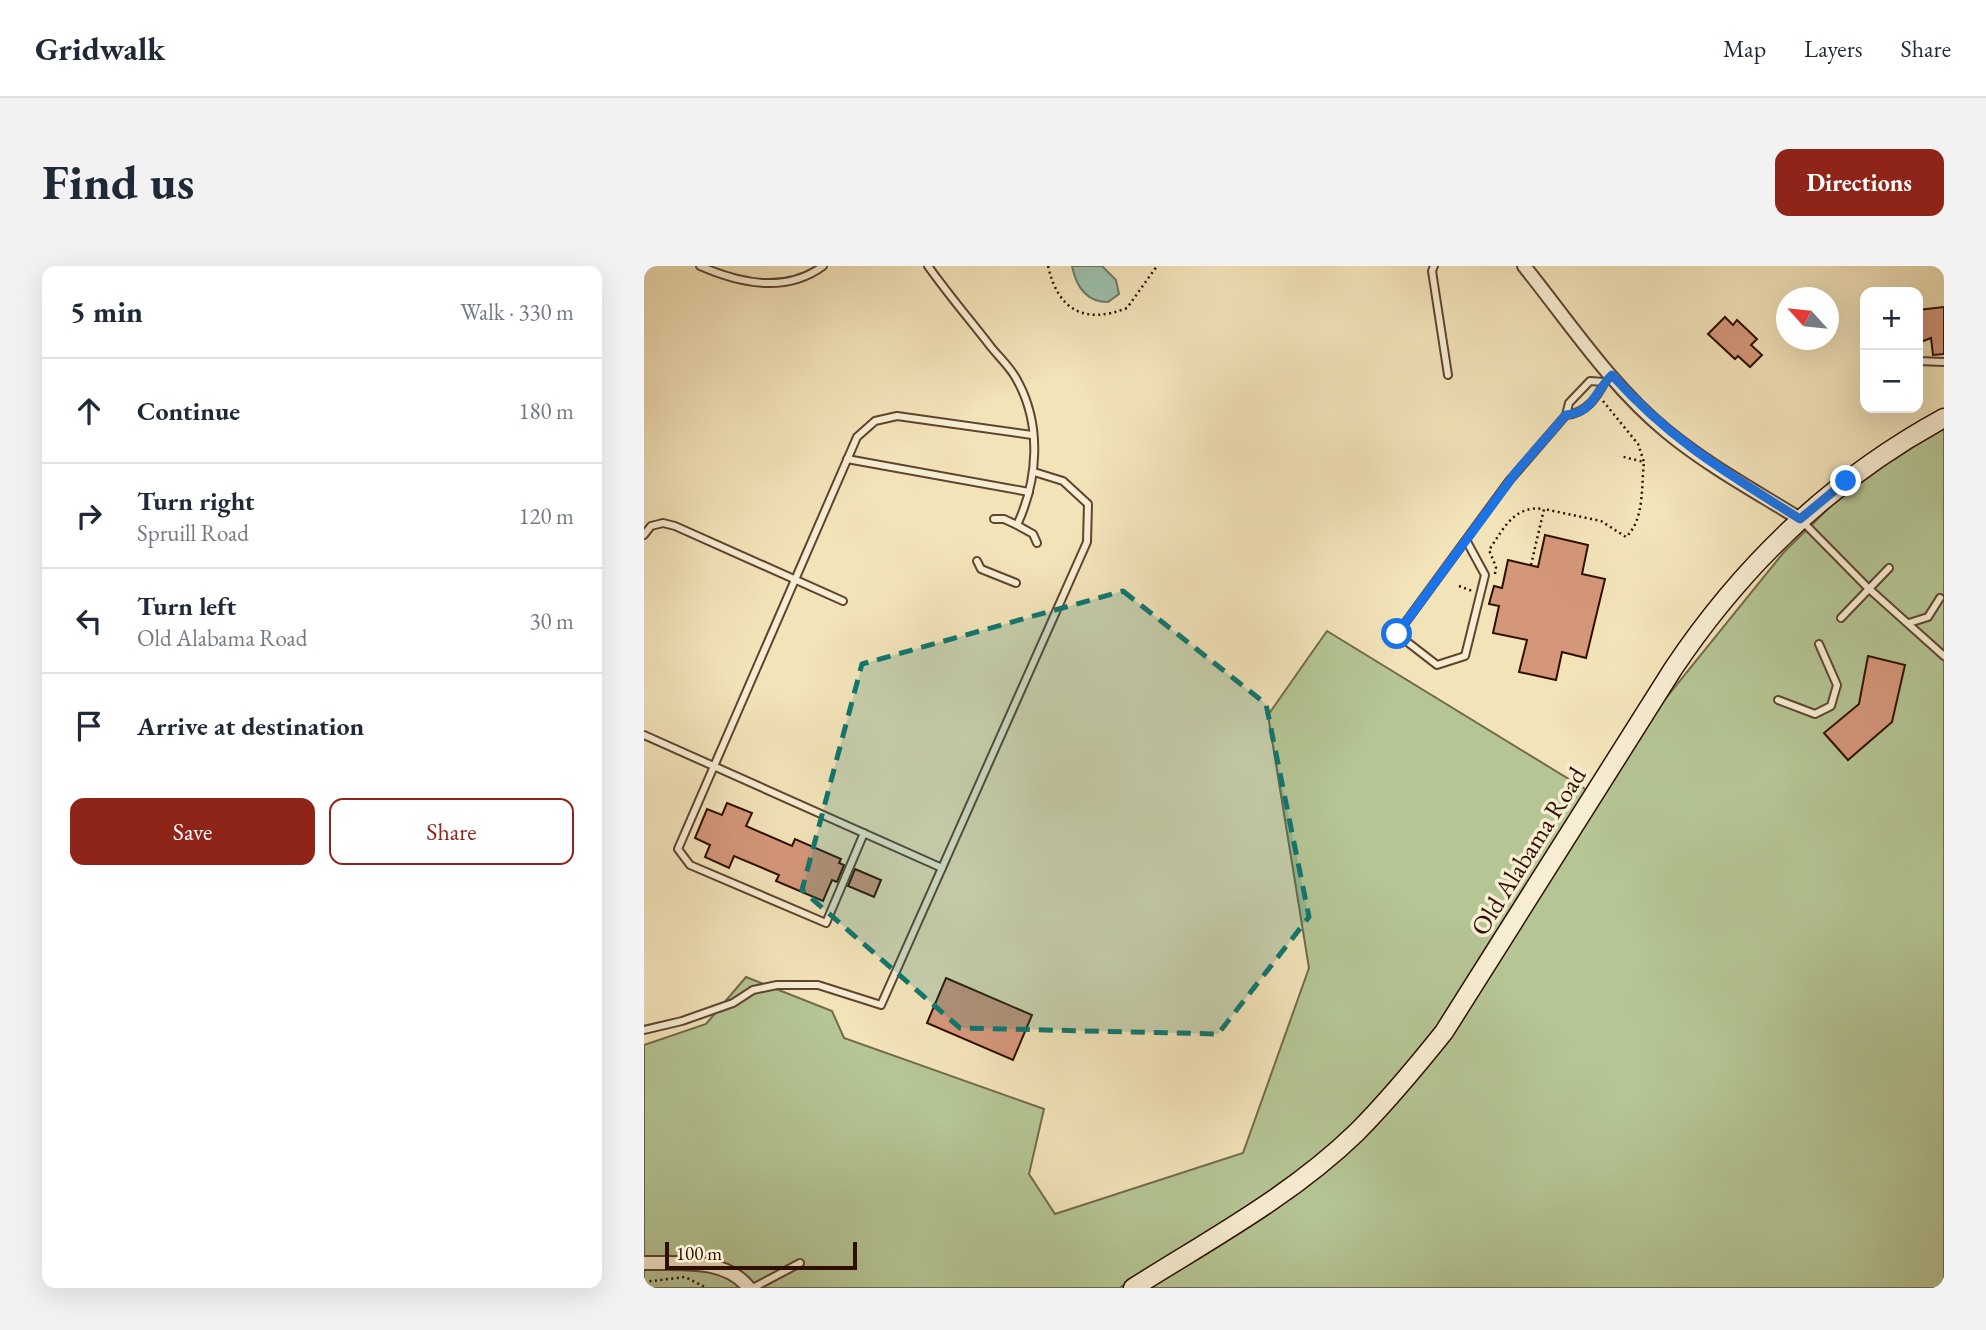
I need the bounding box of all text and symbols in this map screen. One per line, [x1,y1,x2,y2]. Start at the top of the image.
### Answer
text: Gridwalk [35,27,165,70]
text: Map [1723,33,1766,64]
text: Layers [1804,33,1863,64]
text: Share [1901,33,1951,64]
button: Directions [1775,149,1944,216]
text: Find us [42,150,194,214]
north arrow [1776,287,1839,350]
map controls [1860,287,1923,413]
button: + [1860,287,1923,350]
text: 5 min [70,292,143,331]
text: Walk · 330 m [460,297,574,327]
button: − [1860,350,1923,413]
icon: ahead [70,392,108,430]
text: Continue [137,394,240,428]
text: 180 m [518,396,574,426]
route end [1830,465,1861,496]
text: Turn right [137,484,255,518]
icon: right [70,497,108,535]
text: 120 m [518,501,574,531]
text: Spruill Road [137,518,249,548]
text: Turn left [137,589,236,623]
icon: left [70,602,108,640]
text: 30 m [529,606,574,636]
route start [1381,618,1412,649]
text: Old Alabama Road [137,623,307,653]
icon: arrive [70,707,108,745]
text: Arrive at destination [137,709,364,743]
street label: Old Alabama Road [1463,760,1594,942]
button: Save [70,798,315,865]
button: Share [329,798,574,865]
scale bar [665,1239,858,1271]
text: 100 m [676,1241,722,1266]

